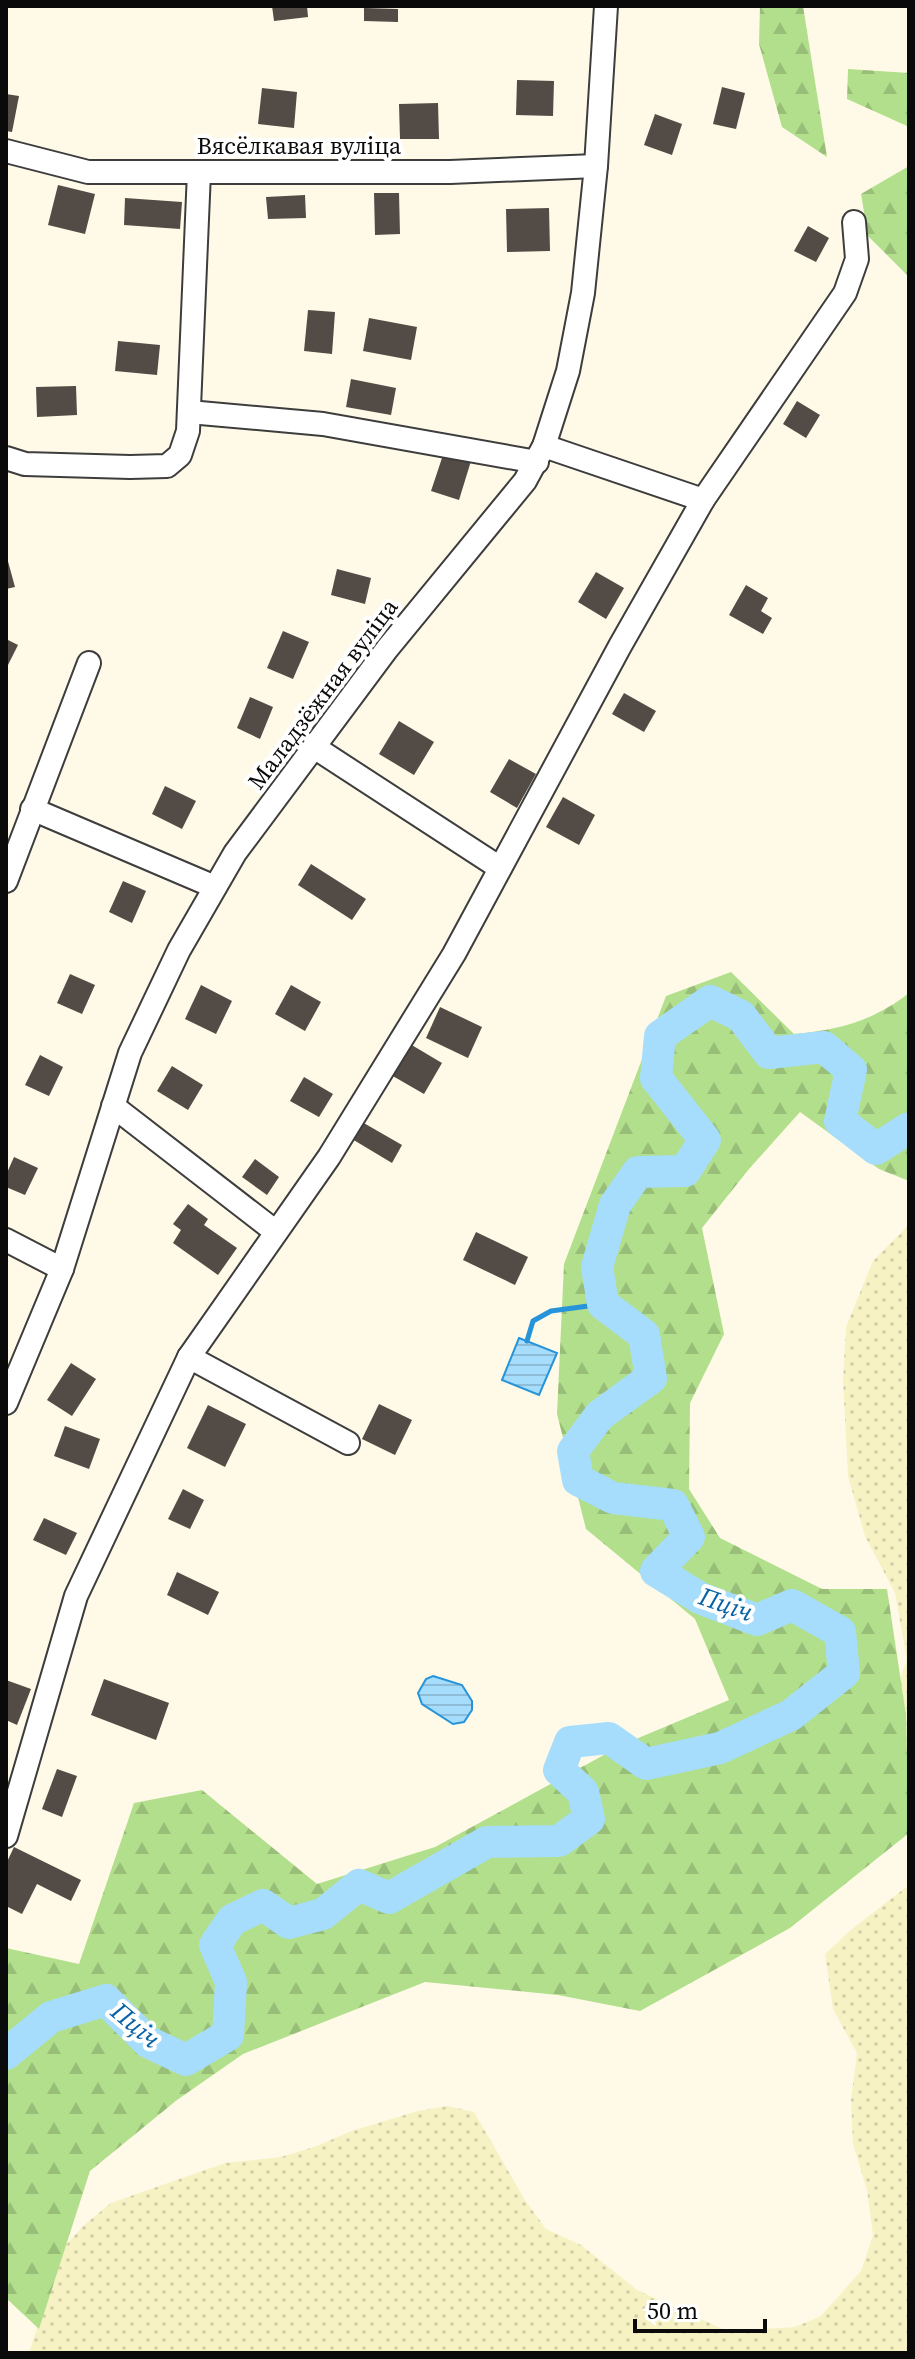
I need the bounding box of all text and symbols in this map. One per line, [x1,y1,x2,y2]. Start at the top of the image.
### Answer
street label: Вясёлкавая вуліца [197,129,402,162]
street label: Маладзёжная вуліца [240,591,406,796]
water label: Пціч [693,1578,758,1630]
water label: Пціч [103,1993,169,2057]
scale bar [635,2283,765,2333]
text: 50 m [647,2294,698,2327]

